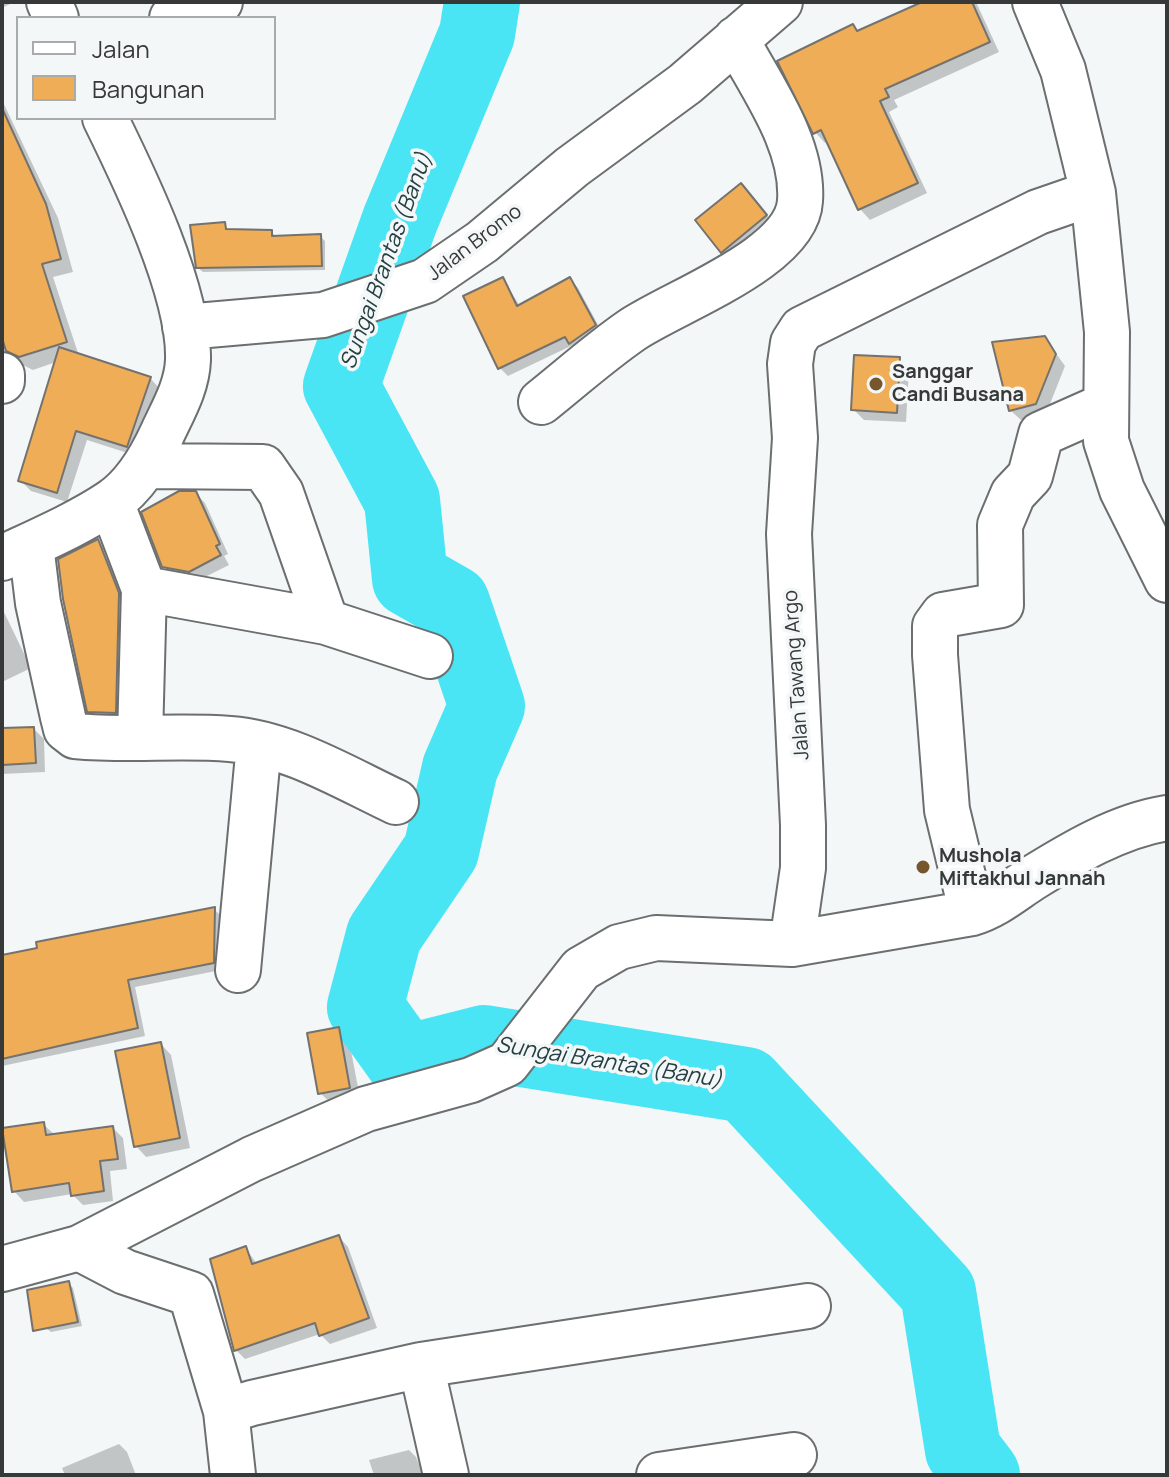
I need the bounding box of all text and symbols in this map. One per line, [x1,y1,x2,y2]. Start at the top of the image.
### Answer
legend [16,16,276,120]
text: Jalan [92,32,150,65]
text: Bangunan [92,72,205,105]
water label: Sungai Brantas (Banu) [336,149,438,373]
street label: Jalan Bromo [423,200,527,286]
place label: Sanggar Candi Busana [892,360,1024,407]
marker: Sanggar Candi Busana [867,375,885,393]
street label: Jalan Tawang Argo [779,589,815,761]
place label: Mushola Miftakhul Jannah [939,844,1105,891]
marker: Mushola Miftakhul Jannah [914,858,932,876]
water label: Sungai Brantas (Banu) [494,1032,724,1094]

